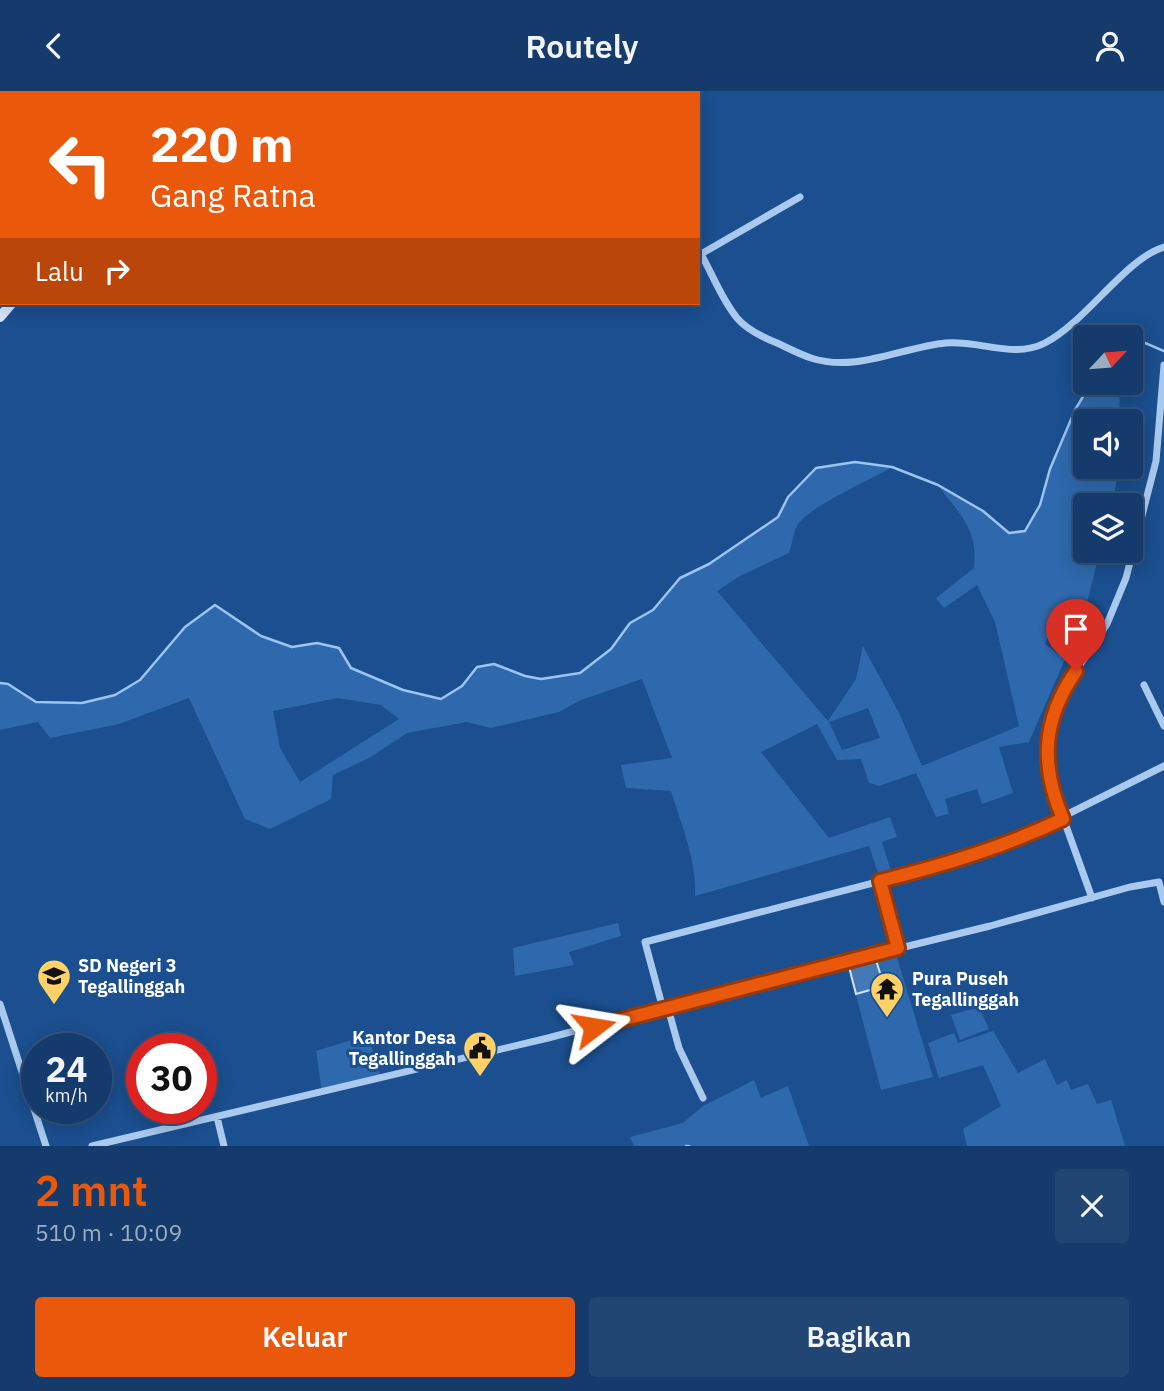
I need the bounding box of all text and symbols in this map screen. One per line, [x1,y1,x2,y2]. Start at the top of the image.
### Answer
text: Routely [525,25,639,67]
icon: back [35,27,73,65]
icon: person [1091,27,1129,65]
text: 220 m [150,112,294,175]
icon: left [35,119,126,210]
text: Gang Ratna [150,174,316,216]
icon: right [98,252,136,290]
text: Lalu [35,254,84,288]
north arrow [1073,325,1143,395]
map controls [1073,325,1143,563]
button: sound [1073,409,1143,479]
button: layers [1073,493,1143,563]
pin [1046,599,1106,671]
icon: arrive [1057,610,1095,648]
place label: SD Negeri 3 Tegallinggah [78,954,185,998]
school or university icon: SD Negeri 3 Tegallinggah [35,957,73,1006]
place label: Pura Puseh Tegallinggah [912,967,1019,1011]
temple icon: Pura Puseh Tegallinggah [868,970,906,1019]
position arrow [557,990,631,1064]
place label: Kantor Desa Tegallinggah [349,1026,456,1070]
public building icon: Kantor Desa Tegallinggah [461,1029,499,1078]
speed limit sign: 30 [126,1033,217,1124]
text: 24 [45,1046,88,1092]
text: km/h [45,1084,88,1107]
text: 2 mnt [35,1163,148,1218]
button: close [1055,1169,1129,1243]
text: 510 m · 10:09 [35,1217,182,1247]
button: Keluar [35,1297,575,1377]
button: Bagikan [589,1297,1129,1377]

